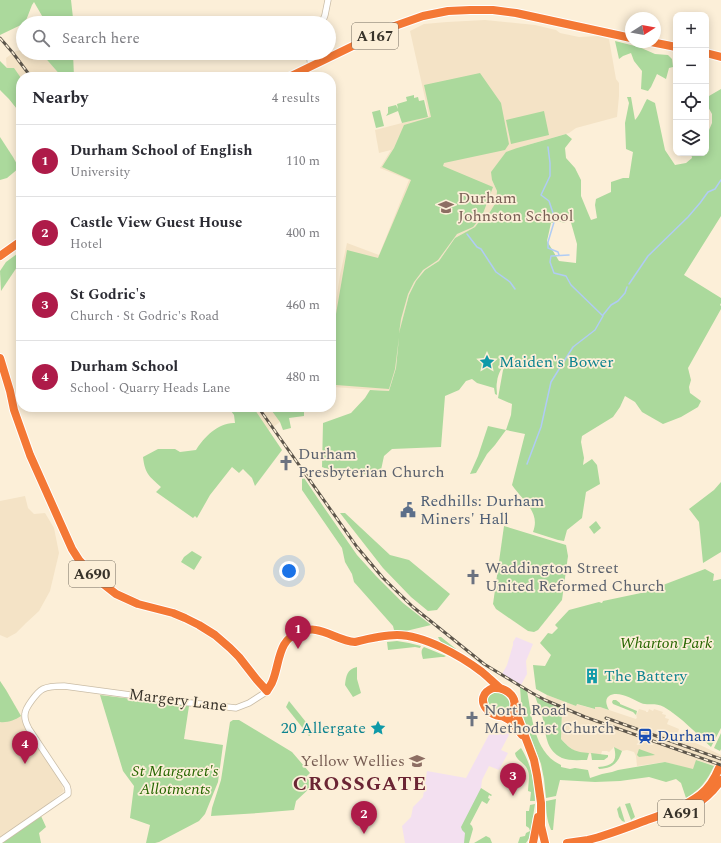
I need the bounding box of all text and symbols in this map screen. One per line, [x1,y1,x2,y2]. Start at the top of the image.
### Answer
north arrow [625,12,661,48]
map controls [673,12,709,156]
button: + [673,12,709,48]
search box [16,16,336,60]
road number: A167 [352,23,398,49]
icon: search [30,27,52,49]
text: Search here [62,27,140,50]
button: − [673,48,709,84]
button: locate [673,84,709,120]
text: Nearby [32,85,88,111]
text: 4 results [272,88,320,108]
button: layers [673,120,709,156]
text: Durham School of English [70,139,253,162]
text: 1 [41,151,49,171]
text: 110 m [286,151,320,171]
text: University [70,162,130,182]
place label: Durham Johnston School [458,186,573,228]
school or university icon: Durham Johnston School [437,198,455,216]
text: Castle View Guest House [70,211,242,234]
text: 2 [41,223,49,243]
text: 400 m [286,223,320,243]
text: Hotel [70,234,102,254]
text: St Godric's [70,283,146,306]
text: 3 [41,295,49,315]
text: 460 m [286,295,320,315]
text: Church · St Godric's Road [70,306,219,326]
place label: Maiden's Bower [499,350,614,374]
place icon: Maiden's Bower [478,353,496,371]
text: Durham School [70,355,178,378]
text: 4 [41,367,49,387]
text: 480 m [286,367,320,387]
text: School · Quarry Heads Lane [70,378,230,398]
place label: Durham Presbyterian Church [298,442,445,484]
church icon: Durham Presbyterian Church [277,454,295,472]
place label: Redhills: Durham Miners' Hall [420,489,545,531]
public building icon: Redhills: Durham Miners' Hall [399,501,417,519]
place label: Waddington Street United Reformed Church [485,556,665,598]
road number: A690 [69,561,115,587]
your location [279,561,299,581]
church icon: Waddington Street United Reformed Church [464,568,482,586]
pin: 1 [285,616,311,649]
park label: Wharton Park [620,631,713,655]
place label: The Battery [604,664,689,688]
building icon: The Battery [583,667,601,685]
street label: Margery Lane [127,682,229,718]
place label: North Road Methodist Church [484,698,614,740]
church icon: North Road Methodist Church [463,710,481,728]
place label: 20 Allergate [281,716,366,740]
place icon: 20 Allergate [369,719,387,737]
place label: Durham [657,724,716,748]
station icon: Durham [636,727,654,745]
pin: 4 [12,731,38,764]
place label: Yellow Wellies [301,749,405,773]
school or university icon: Yellow Wellies [408,752,426,770]
park label: St Margaret's Allotments [132,759,219,801]
pin: 3 [500,763,526,796]
district label: CROSSGATE [293,769,427,799]
road number: A691 [658,800,704,826]
pin: 2 [351,801,377,834]

